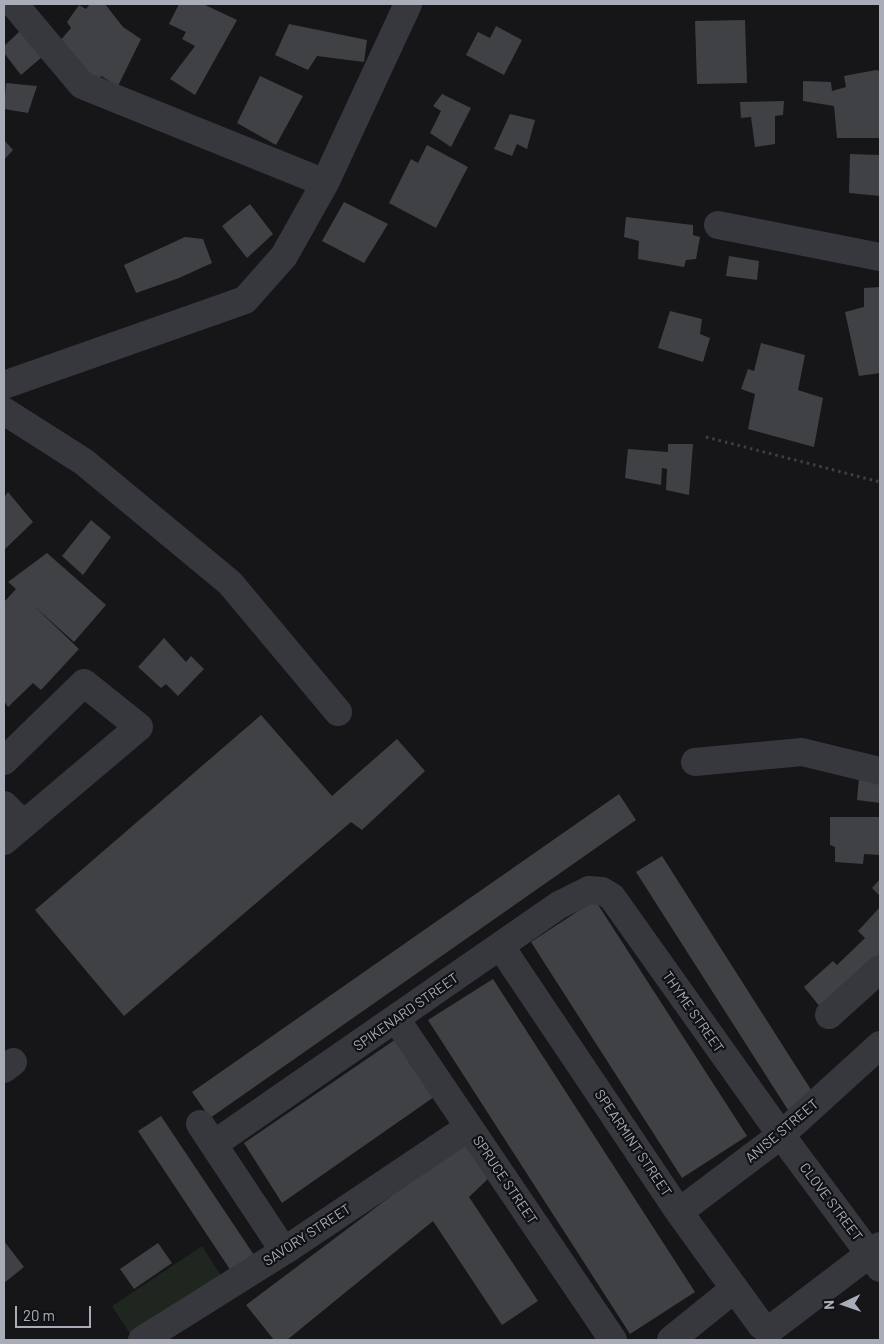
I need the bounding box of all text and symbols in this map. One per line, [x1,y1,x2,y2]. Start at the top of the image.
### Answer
street label: THYME STREET [659,968,727,1056]
street label: SPIKENARD STREET [350,969,462,1055]
street label: SPEARMINT STREET [591,1086,675,1200]
street label: ANISE STREET [742,1096,822,1166]
street label: SPRUCE STREET [469,1133,541,1227]
street label: CLOVE STREET [796,1160,866,1244]
street label: SAVORY STREET [260,1200,354,1270]
north arrow [819,1279,869,1329]
scale bar [18,1296,94,1328]
text: N [820,1300,837,1310]
text: 20 m [23,1306,55,1324]

